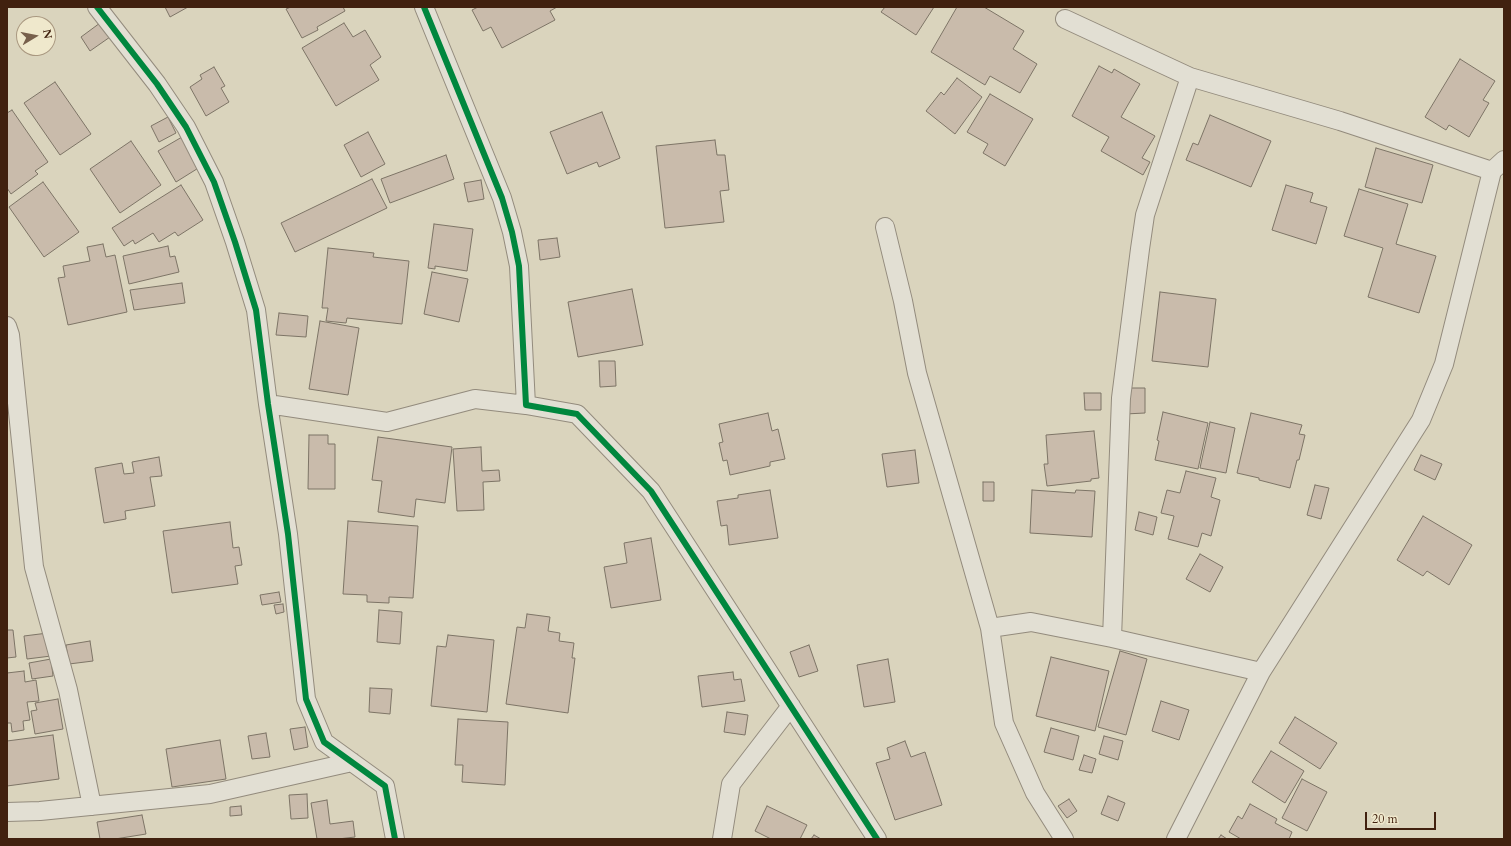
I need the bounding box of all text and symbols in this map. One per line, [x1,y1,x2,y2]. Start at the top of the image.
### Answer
north arrow [16,16,56,56]
text: N [39,28,56,40]
scale bar [1367,804,1438,830]
text: 20 m [1372,811,1398,827]

